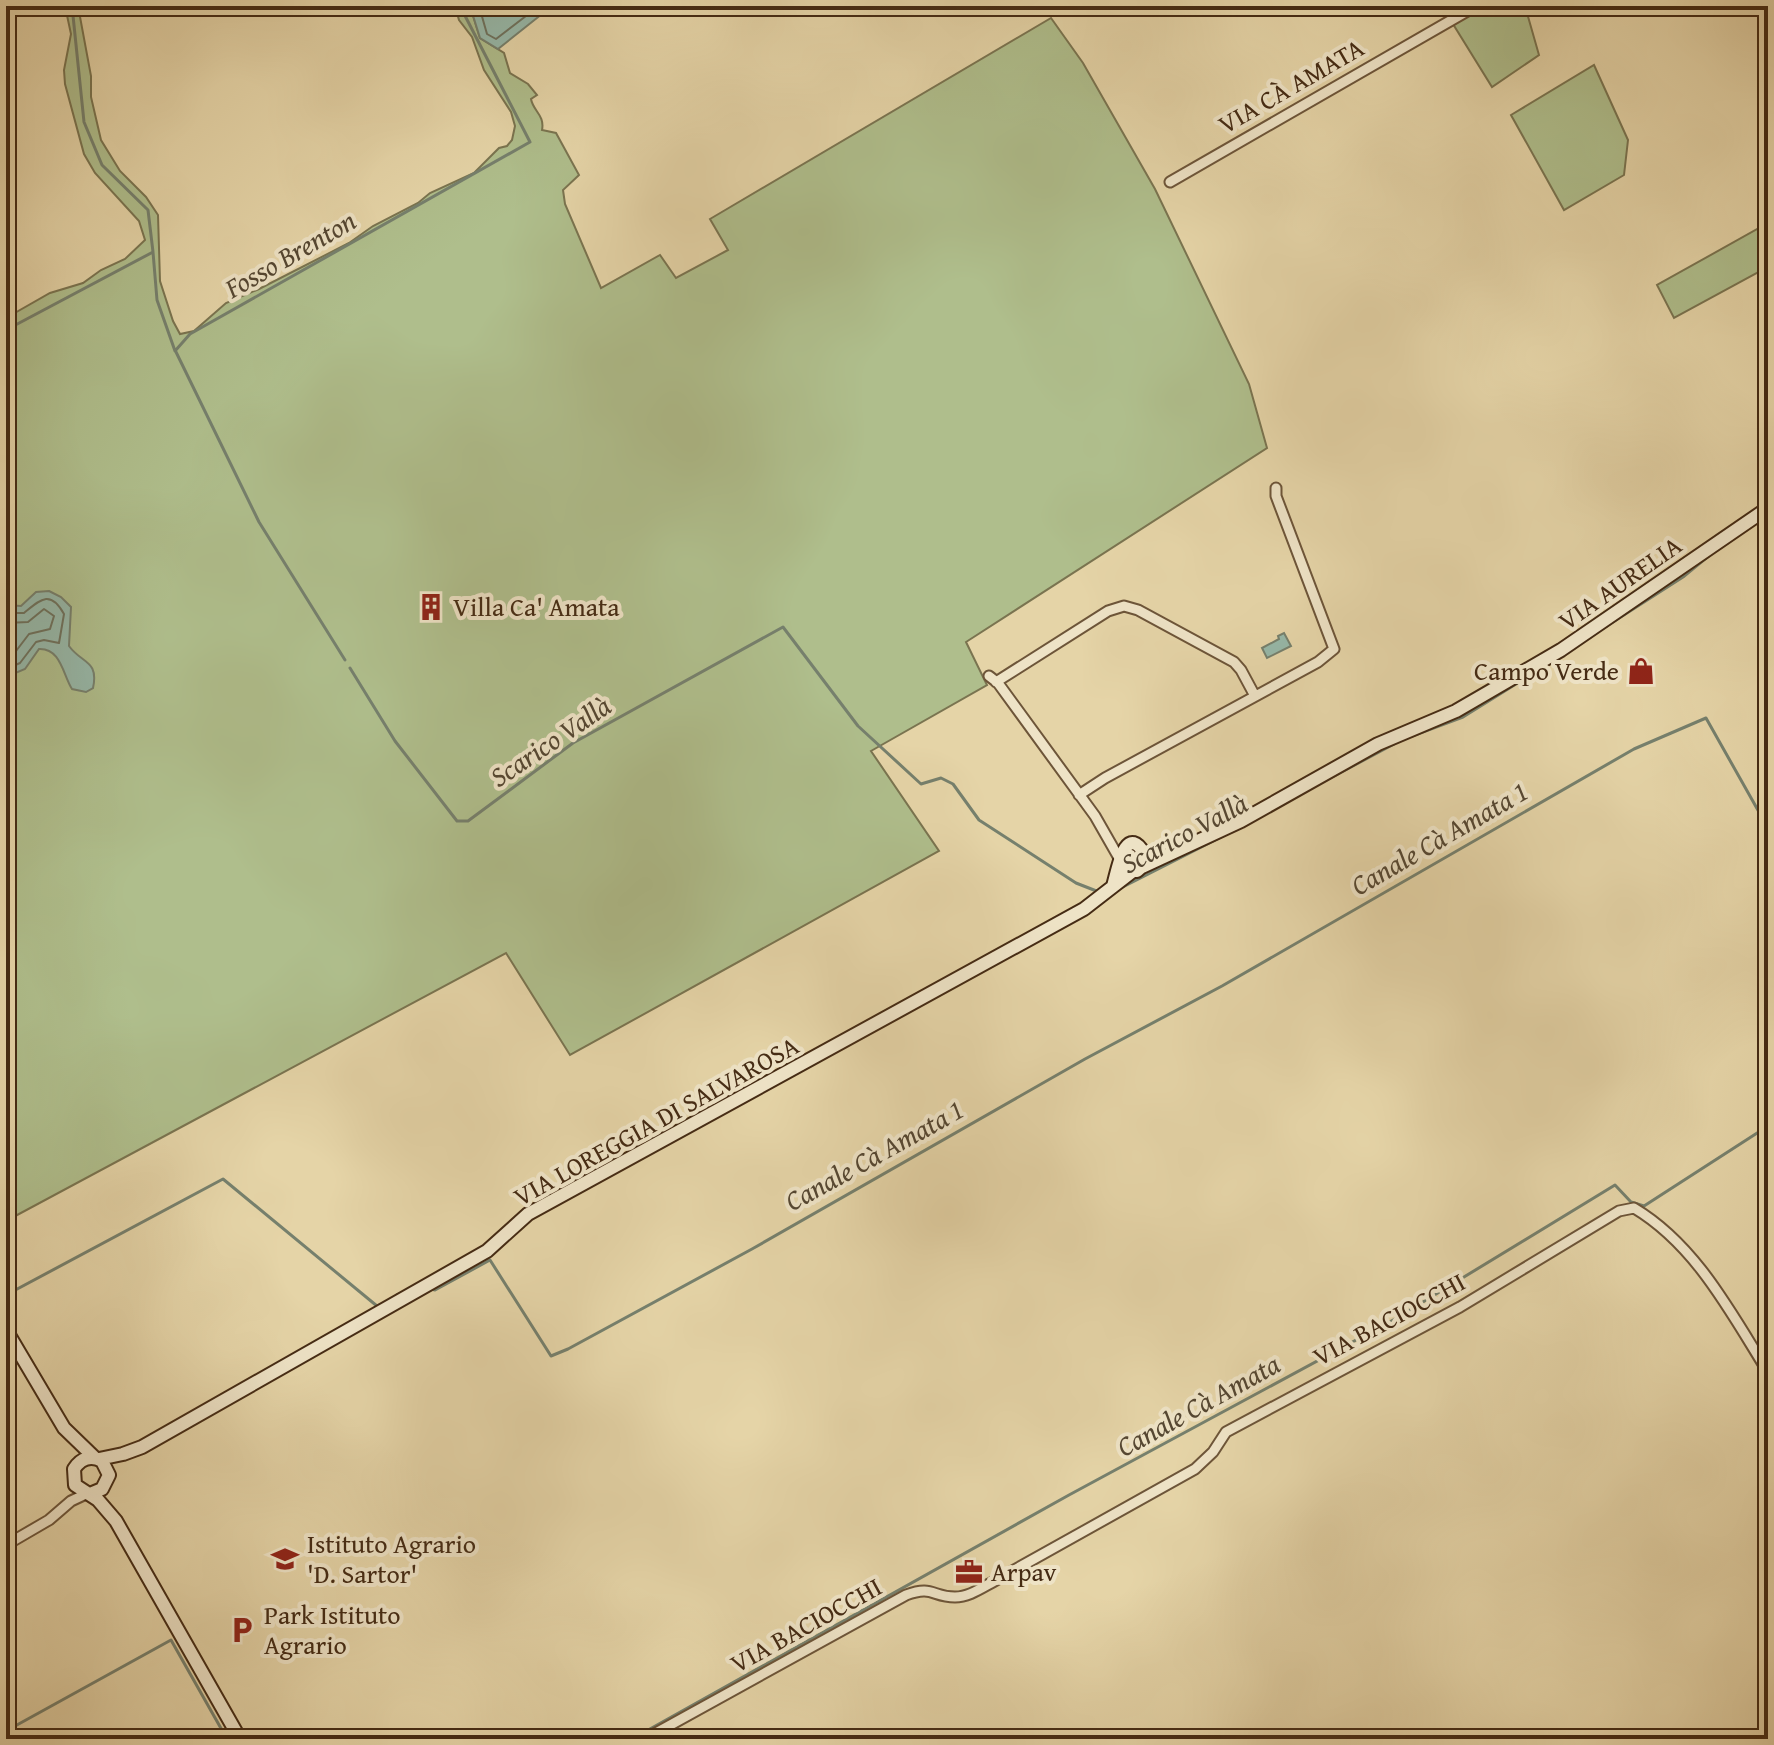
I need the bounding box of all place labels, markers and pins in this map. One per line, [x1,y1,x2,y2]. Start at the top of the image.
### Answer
place label: Villa Ca' Amata [453,587,620,626]
building icon: Villa Ca' Amata [416,592,446,622]
place label: Campo Verde [1474,651,1619,690]
shop icon: Campo Verde [1626,656,1656,686]
place label: Istituto Agrario 'D. Sartor' [307,1524,476,1593]
school or university icon: Istituto Agrario 'D. Sartor' [270,1544,300,1574]
place label: Arpav [991,1552,1056,1591]
office icon: Arpav [954,1557,984,1587]
place label: Park Istituto Agrario [264,1595,400,1664]
parking icon: Park Istituto Agrario [227,1615,257,1645]

